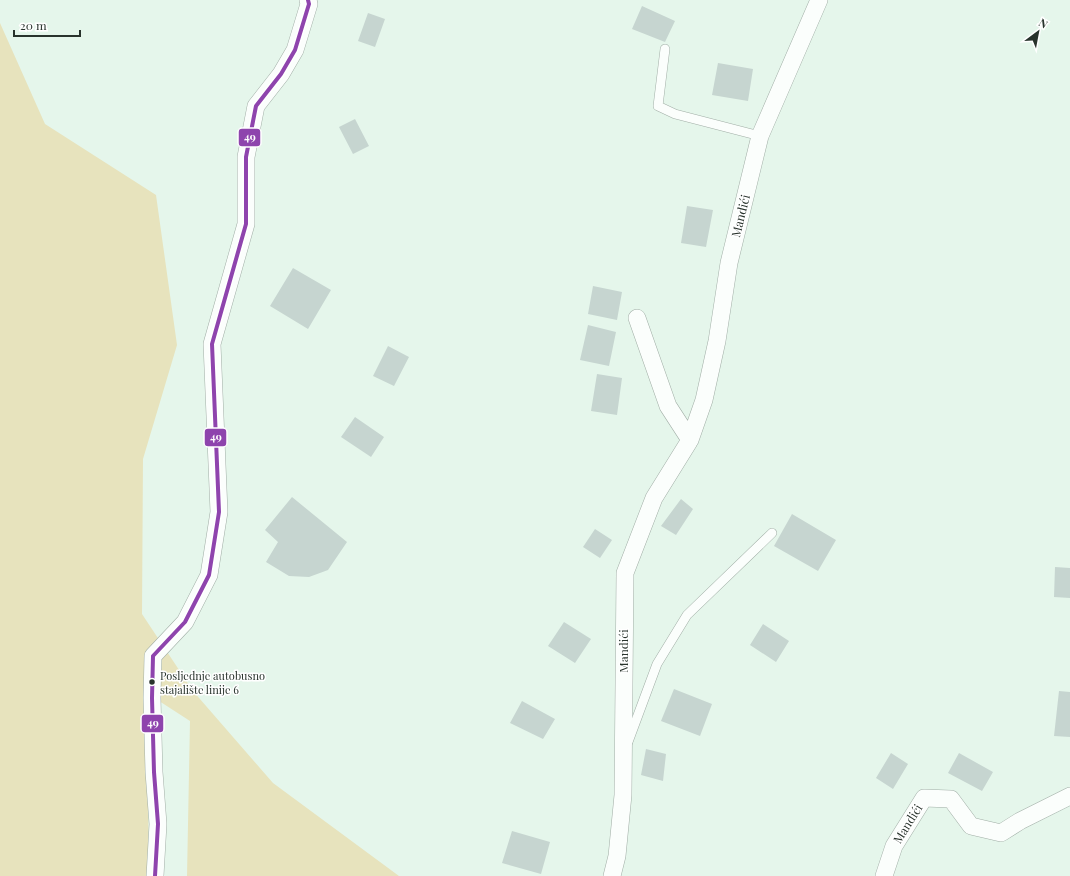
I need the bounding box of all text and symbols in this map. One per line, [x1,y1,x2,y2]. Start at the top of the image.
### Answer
scale bar [14,12,80,38]
north arrow [1018,12,1058,52]
text: N [1036,15,1051,32]
text: 20 m [20,17,47,33]
line badge: 49 [238,128,261,147]
text: 49 [244,129,256,144]
street label: Mandići [727,192,753,239]
line badge: 49 [204,428,227,447]
text: 49 [210,429,222,444]
street label: Mandići [615,629,631,673]
place label: Posljednje autobusno stajalište linije 6 [160,668,265,697]
marker: Posljednje autobusno stajalište linije 6 [147,677,157,687]
line badge: 49 [141,714,164,733]
text: 49 [147,715,159,730]
street label: Mandići [889,800,926,846]

